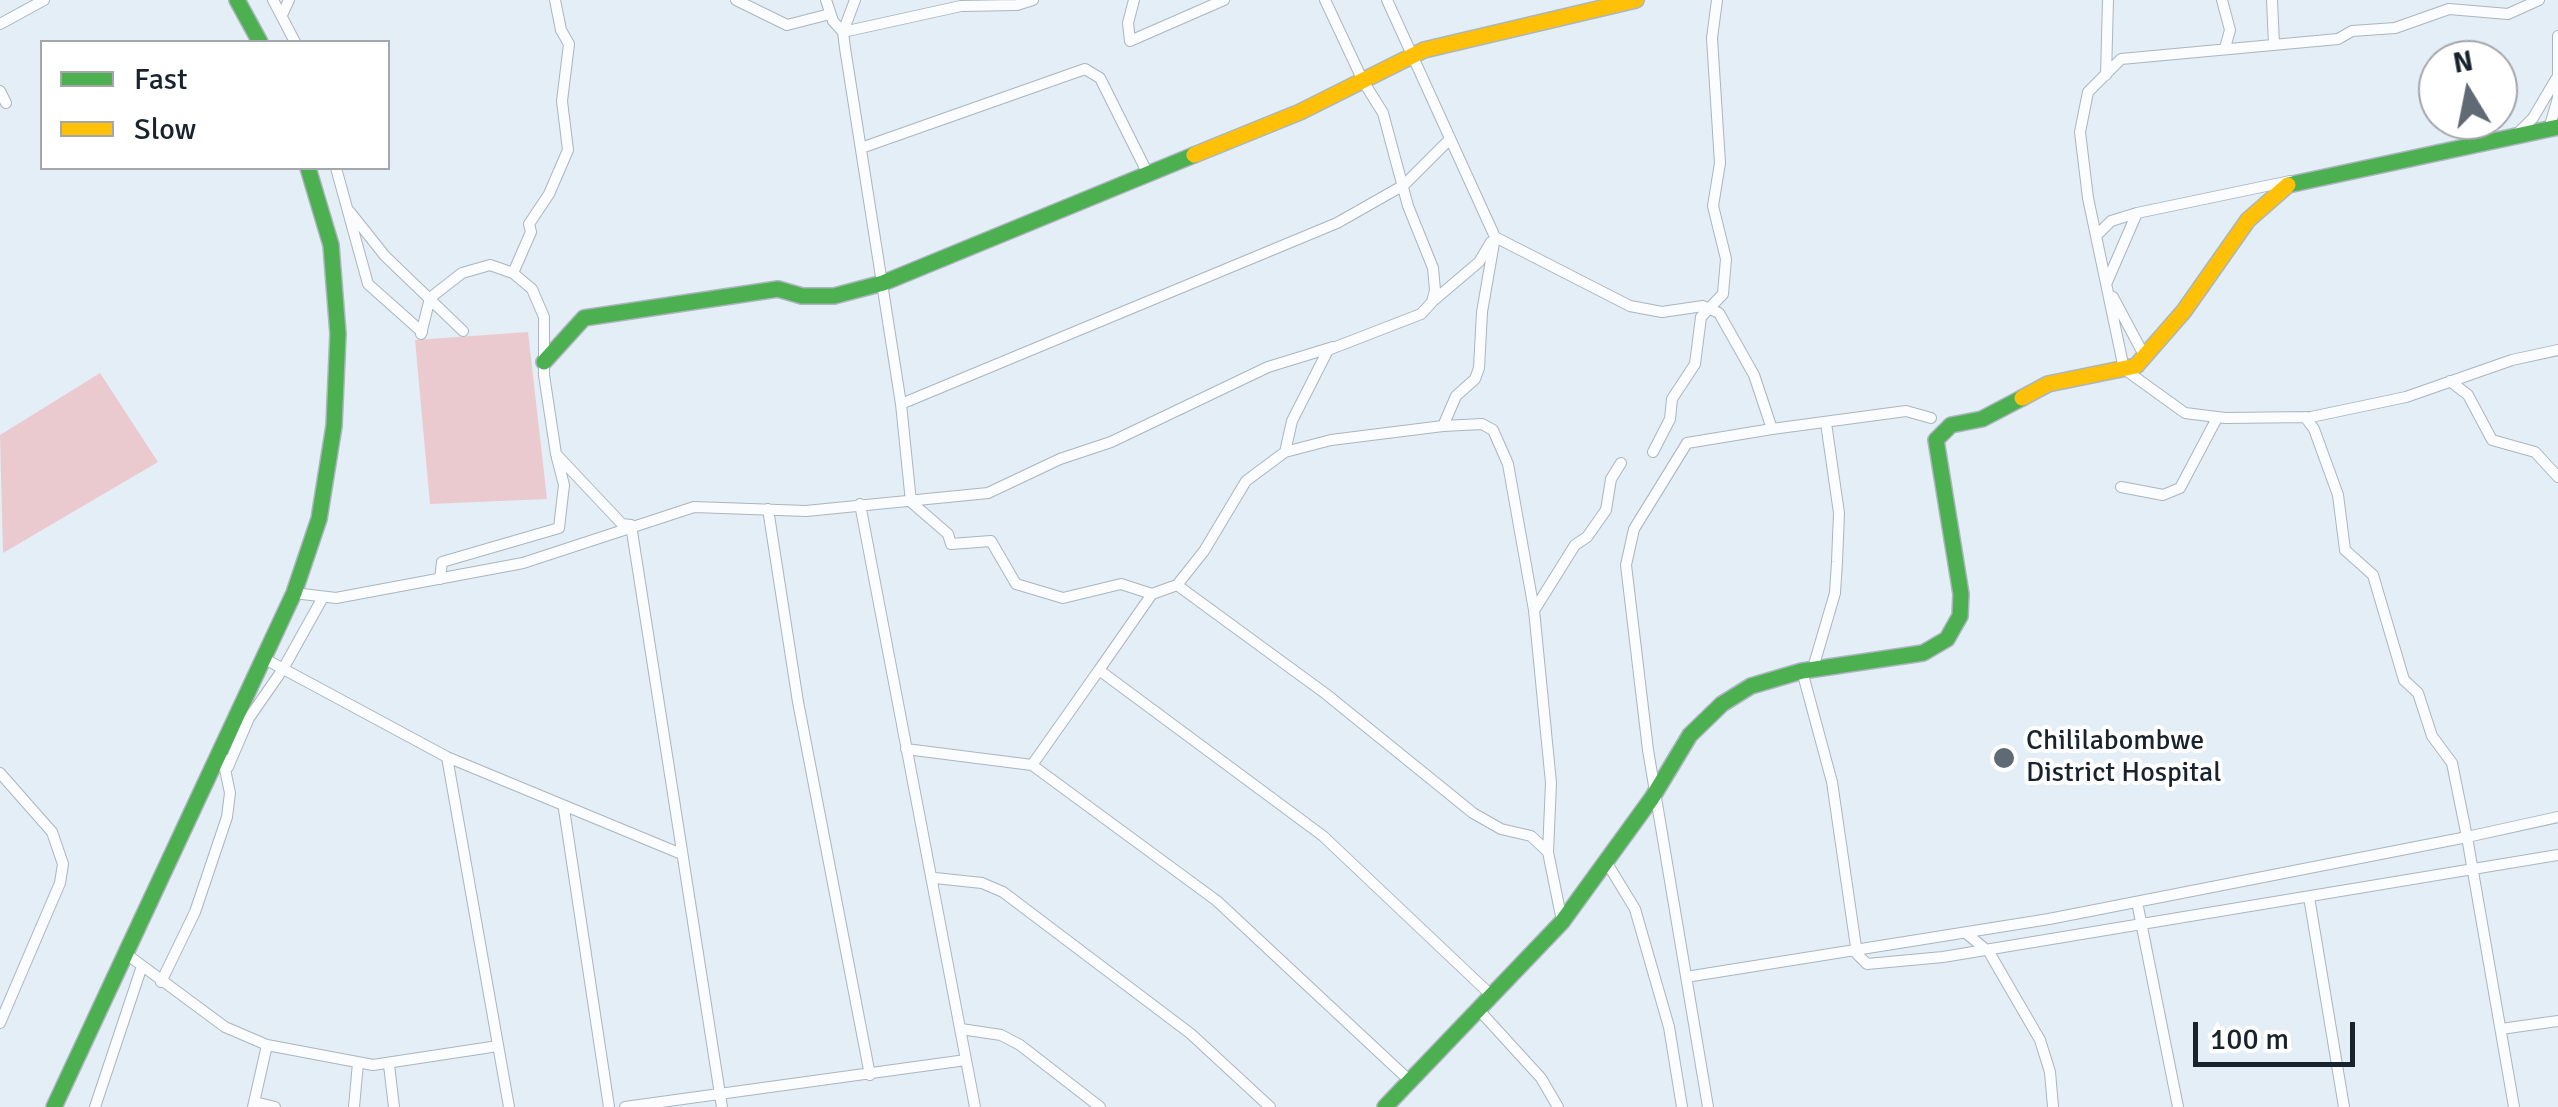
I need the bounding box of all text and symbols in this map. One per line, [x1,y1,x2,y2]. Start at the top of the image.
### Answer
legend [40,40,390,170]
north arrow [2418,40,2518,140]
text: N [2451,44,2476,81]
text: Fast [134,61,187,98]
text: Slow [134,111,196,148]
place label: Chililabombwe District Hospital [2026,725,2222,791]
marker: Chililabombwe District Hospital [1991,745,2017,771]
scale bar [2198,1002,2360,1064]
text: 100 m [2210,1021,2289,1058]

